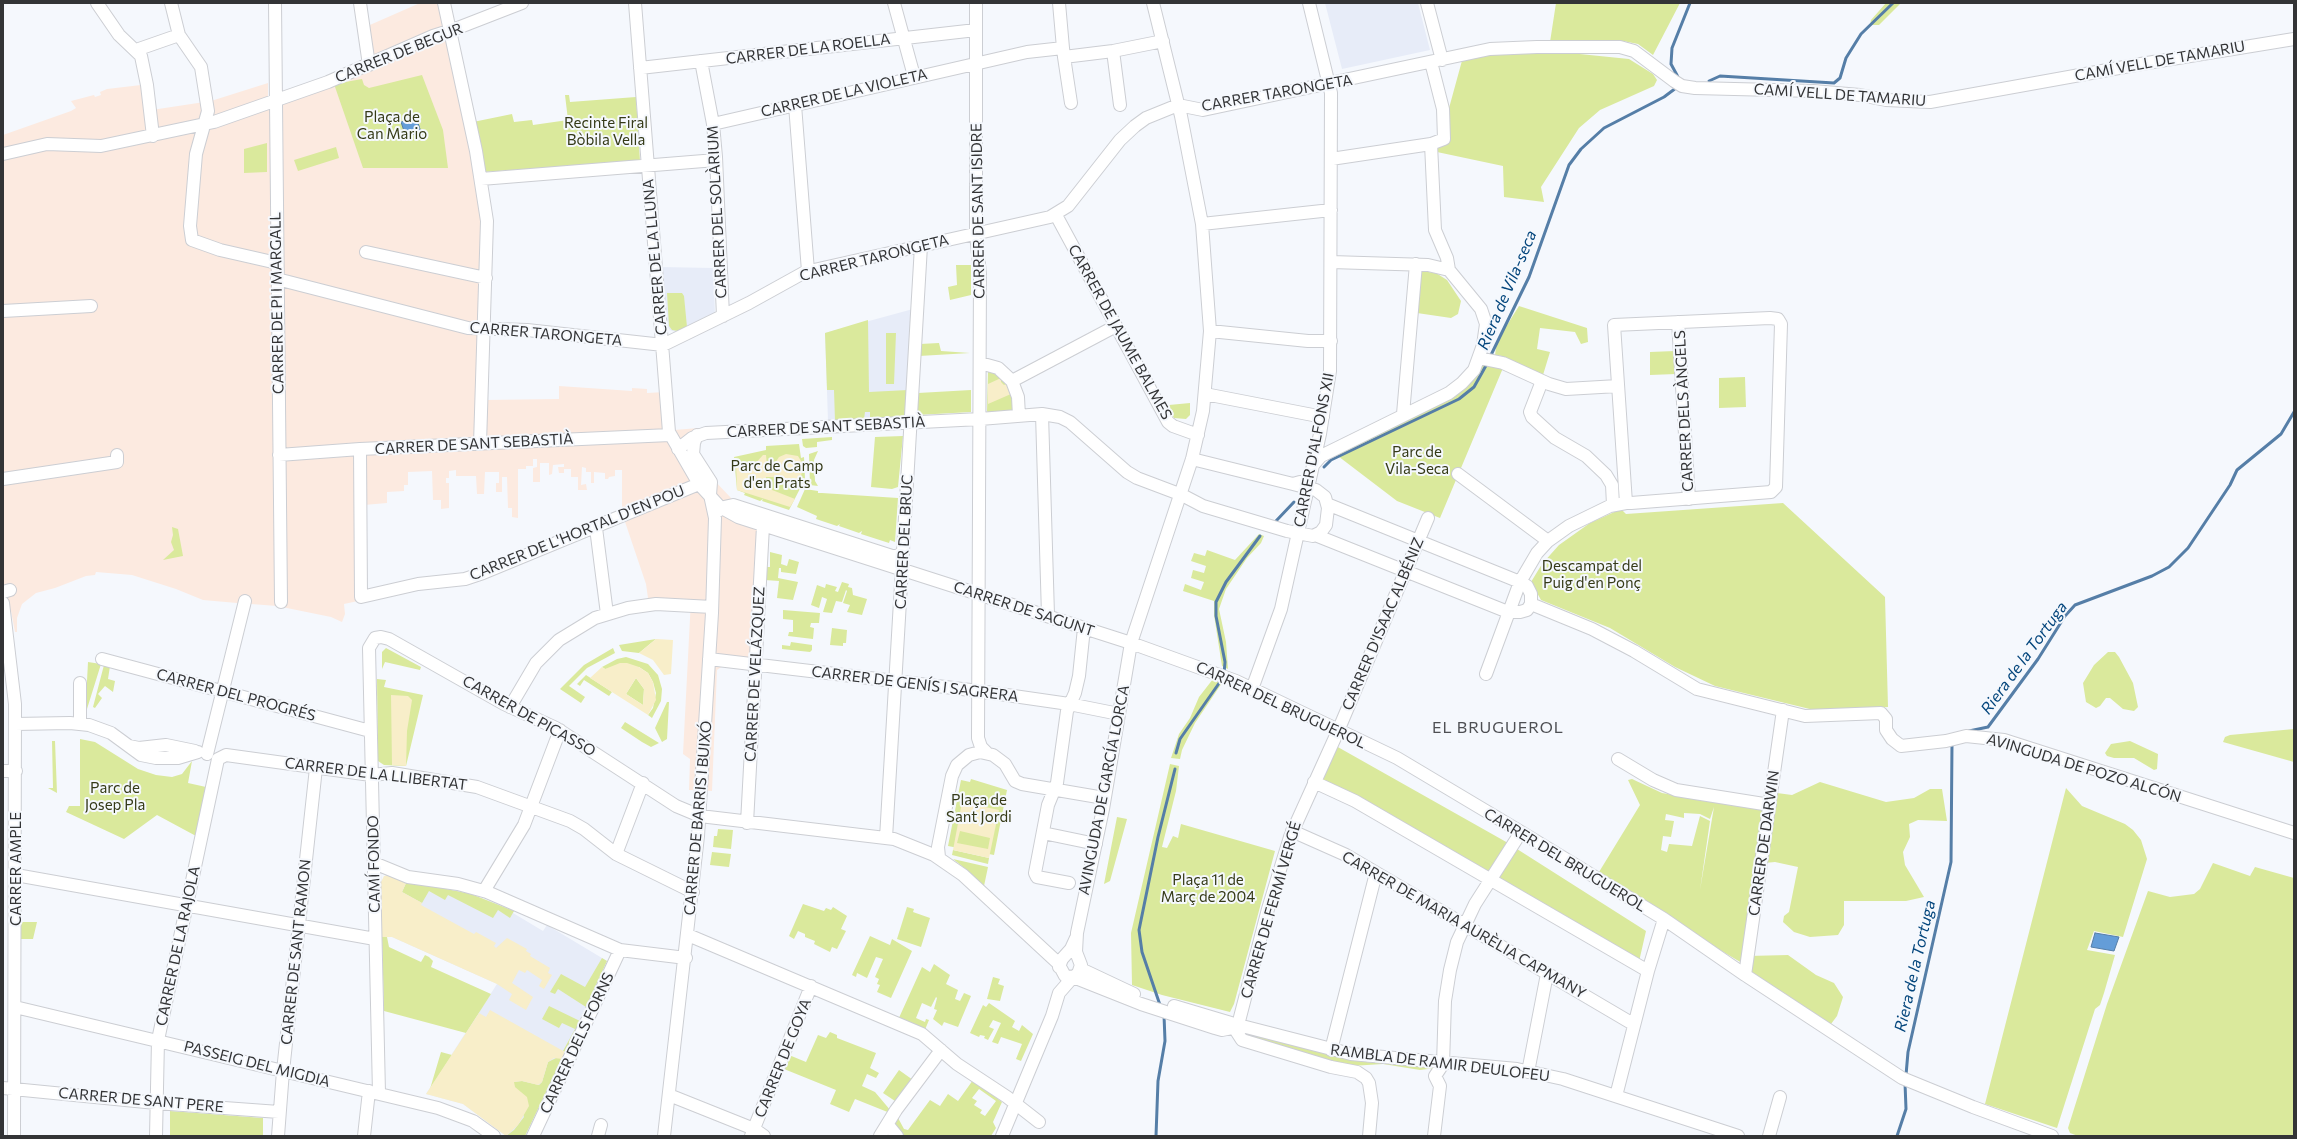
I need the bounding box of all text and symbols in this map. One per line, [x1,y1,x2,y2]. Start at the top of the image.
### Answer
street label: CARRER DE BEGUR [333,19,465,87]
street label: CARRER DE LA ROELLA [725,30,891,68]
street label: CAMÍ VELL DE TAMARIU [2073,37,2247,85]
street label: CARRER DE LA VIOLETA [759,65,929,121]
street label: CARRER TARONGETA [1200,71,1354,115]
street label: CAMÍ VELL DE TAMARIU [1753,80,1927,110]
park label: Plaça de Can Mario [357,108,427,143]
park label: Recinte Firal Bòbila Vella [564,114,648,149]
street label: CARRER DE SANT ISIDRE [967,123,989,299]
street label: CARRER DEL SOLÀRIUM [703,125,731,299]
street label: CARRER DE LA LLUNA [639,178,671,336]
street label: CARRER DE PI I MARGALL [266,212,288,394]
water label: Riera de Vila-seca [1473,227,1541,353]
street label: CARRER TARONGETA [798,231,950,285]
street label: CARRER DE JAUME BALMES [1064,241,1176,423]
street label: CARRER TARONGETA [469,318,623,350]
street label: CARRER DELS ÀNGELS [1671,330,1697,492]
street label: CARRER D'ALFONS XII [1290,371,1338,529]
street label: CARRER DE SANT SEBASTIÀ [726,413,926,441]
street label: CARRER DE SANT SEBASTIÀ [374,430,574,458]
park label: Parc de Vila-Seca [1385,443,1449,478]
park label: Parc de Camp d'en Prats [731,457,823,492]
street label: CARRER DEL BRUC [891,474,917,610]
street label: CARRER DE L'HORTAL D'EN POU [467,482,687,584]
street label: CARRER D'ISAAC ALBÉNIZ [1338,535,1428,713]
park label: Descampat del Puig d'en Ponç [1542,557,1642,592]
street label: CARRER DE SAGUNT [951,578,1097,640]
street label: CARRER DE VELÁZQUEZ [741,586,769,762]
water label: Riera de la Tortuga [1977,598,2071,718]
street label: CARRER DEL BRUGUEROL [1193,658,1369,752]
street label: CARRER DE GENÍS I SAGRERA [810,662,1020,706]
street label: CARRER DEL PROGRÉS [154,665,318,725]
street label: CARRER DE PICASSO [459,672,599,760]
street label: AVINGUDA DE GARCÍA LORCA [1075,683,1133,897]
district label: EL BRUGUEROL [1432,718,1564,738]
street label: CARRER DE BARRIS I BUIXÓ [681,720,715,916]
street label: AVINGUDA DE POZO ALCÓN [1985,730,2183,806]
street label: CARRER DE LA LLIBERTAT [284,754,468,794]
street label: CARRER DE DARWIN [1745,769,1783,917]
park label: Parc de Josep Pla [85,779,145,814]
park label: Plaça de Sant Jordi [946,791,1012,826]
street label: CARRER DEL BRUGUEROL [1481,804,1649,916]
street label: CARRER AMPLE [7,812,25,926]
street label: CAMÍ FONDO [364,815,384,913]
street label: CARRER DE FERMÍ VERGÉ [1237,819,1305,1001]
street label: CARRER DE MARIA AURÈLIA CAPMANY [1339,847,1589,1003]
street label: CARRER DE SANT RAMON [277,858,315,1046]
street label: CARRER DE LA RAJOLA [152,864,204,1028]
park label: Plaça 11 de Març de 2004 [1161,871,1255,906]
water label: Riera de la Tortuga [1891,898,1939,1034]
street label: CARRER DELS FORNS [536,970,618,1116]
street label: CARRER DE GOYA [751,996,815,1120]
street label: PASSEIG DEL MIGDIA [182,1037,332,1091]
street label: RAMBLA DE RAMIR DEULOFEU [1329,1041,1551,1085]
street label: CARRER DE SANT PERE [58,1084,224,1116]

